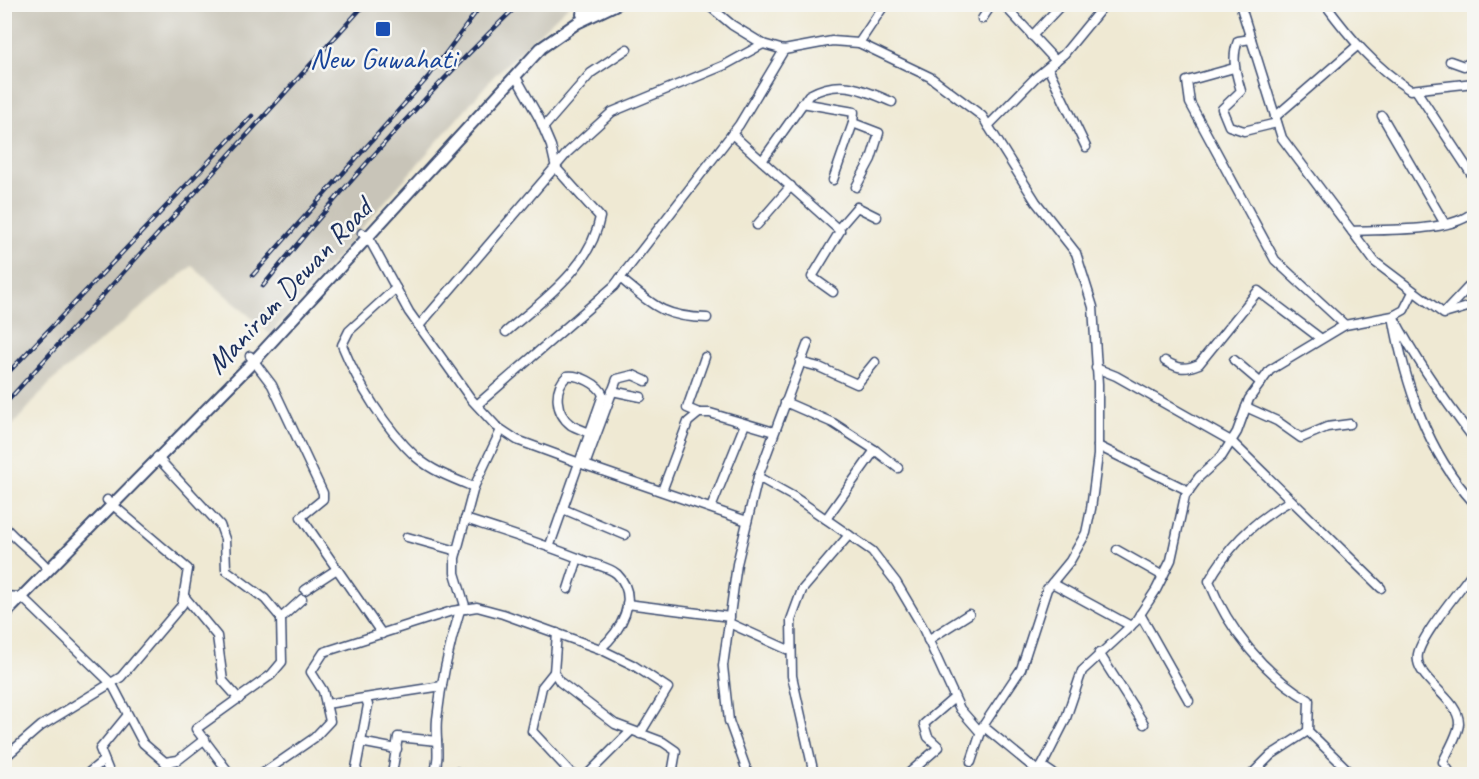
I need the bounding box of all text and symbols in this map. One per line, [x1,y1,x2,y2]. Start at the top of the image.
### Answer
marker: New Guwahati [374,20,392,38]
place label: New Guwahati [310,39,460,77]
street label: Maniram Dewan Road [198,187,383,382]

